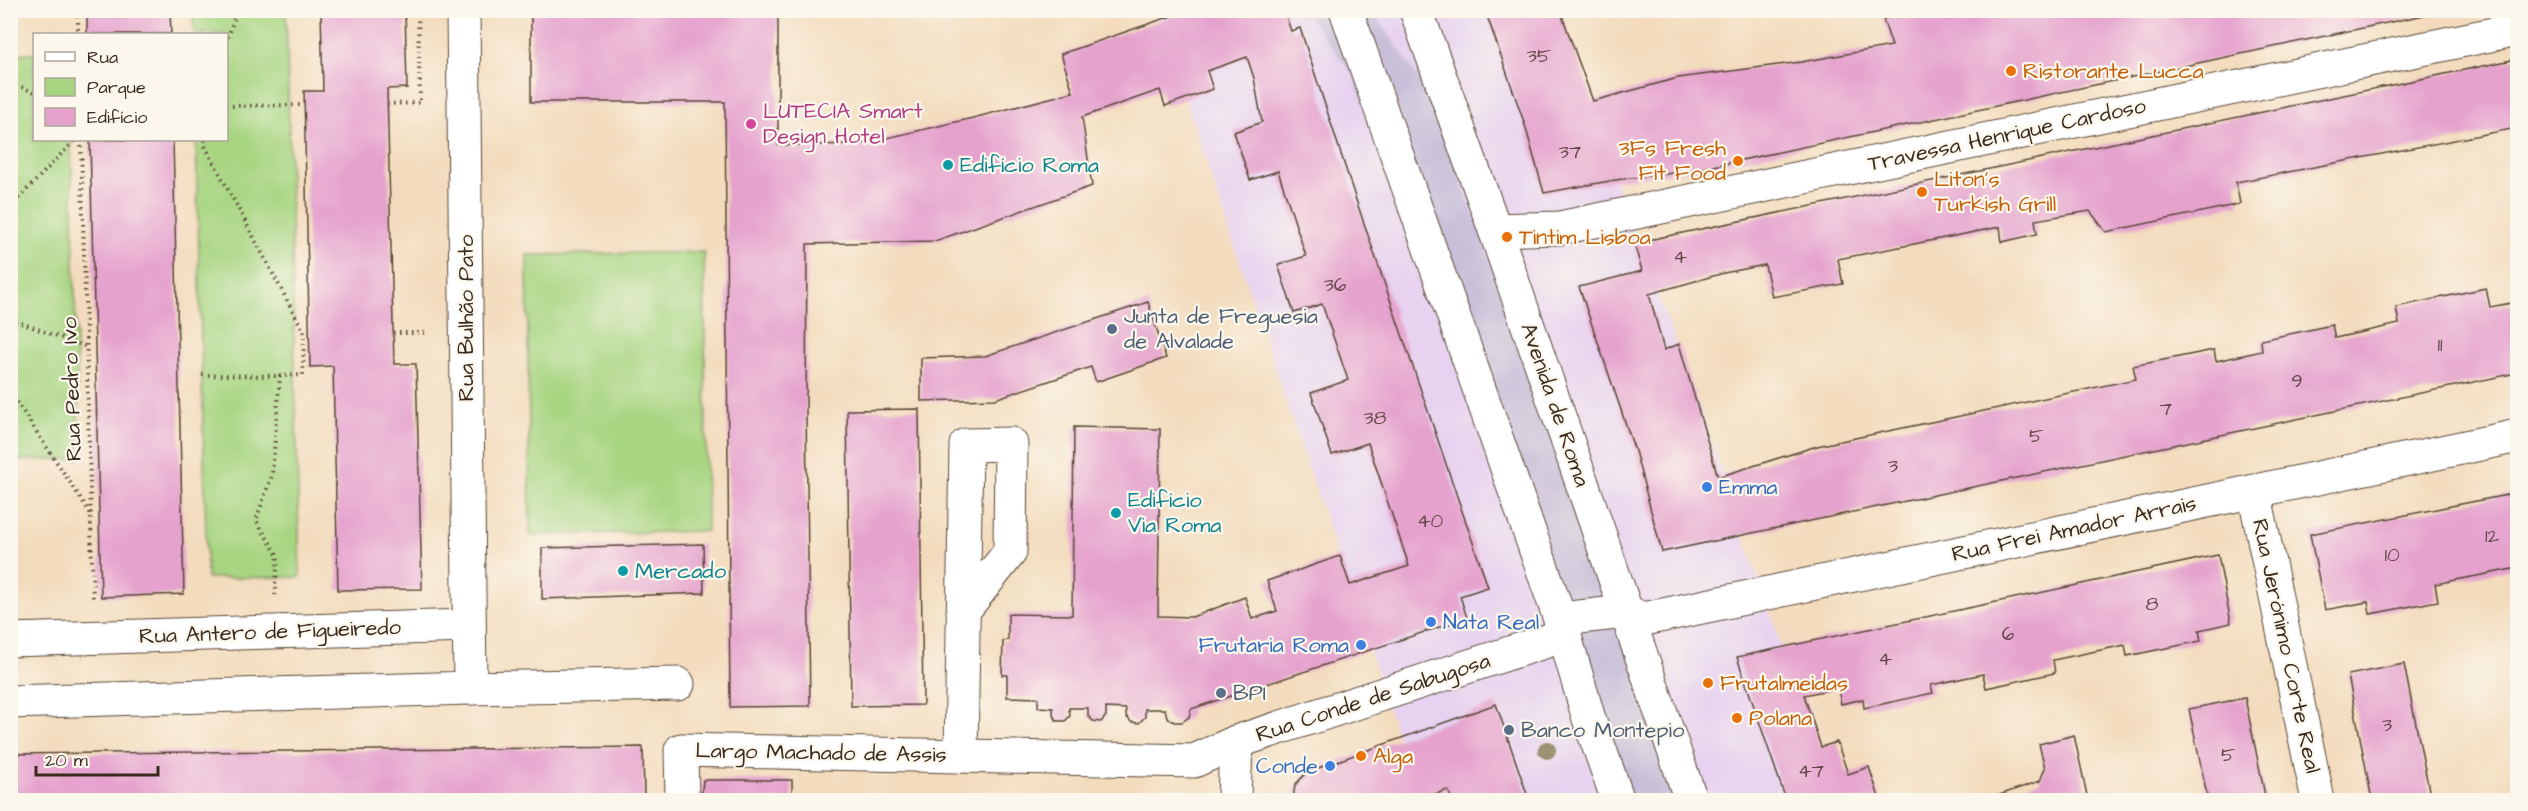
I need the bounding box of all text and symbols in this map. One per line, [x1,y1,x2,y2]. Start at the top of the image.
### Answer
legend [33,33,228,141]
house number: 35 [1527,42,1551,70]
text: Rua [87,45,118,70]
place label: Ristorante Lucca [2023,56,2204,87]
marker: Ristorante Lucca [2004,64,2018,78]
text: Parque [87,75,146,100]
street label: Travessa Henrique Cardoso [1865,90,2149,180]
place label: LUTECIA Smart Design Hotel [763,96,923,153]
text: Edifício [87,105,147,130]
marker: LUTECIA Smart Design Hotel [744,117,758,131]
place label: 3Fs Fresh Fit Food [1619,133,1726,189]
house number: 37 [1559,138,1581,166]
place label: Edifício Roma [960,150,1099,181]
marker: 3Fs Fresh Fit Food [1731,154,1745,168]
marker: Edifício Roma [941,158,955,172]
place label: Liton's Turkish Grill [1934,164,2056,220]
marker: Liton's Turkish Grill [1915,185,1929,199]
place label: Tintim Lisboa [1519,222,1651,253]
marker: Tintim Lisboa [1500,230,1514,244]
street label: Rua Bulhão Pato [451,234,482,401]
house number: 4 [1673,243,1687,271]
house number: 36 [1324,271,1347,299]
place label: Junta de Freguesia de Alvalade [1124,301,1318,357]
street label: Rua Pedro Ivo [54,316,90,462]
street label: Avenida de Roma [1512,319,1598,491]
marker: Junta de Freguesia de Alvalade [1105,322,1119,336]
house number: 11 [2437,331,2443,359]
house number: 9 [2291,367,2303,395]
house number: 7 [2160,395,2172,423]
house number: 38 [1363,404,1387,432]
house number: 5 [2029,422,2043,450]
house number: 3 [1888,452,1898,480]
place label: Emma [1719,472,1777,503]
marker: Emma [1700,480,1714,494]
place label: Edifício Via Roma [1128,485,1222,541]
street label: Rua Frei Amador Arrais [1949,488,2199,570]
marker: Edifício Via Roma [1109,506,1123,520]
house number: 40 [1417,507,1443,535]
street label: Rua Jerónimo Corte Real [2244,516,2328,776]
house number: 12 [2485,522,2500,550]
house number: 10 [2384,541,2400,569]
place label: Mercado [635,556,727,587]
marker: Mercado [616,564,630,578]
house number: 8 [2146,590,2159,618]
place label: Nata Real [1443,607,1539,638]
street label: Rua Antero de Figueiredo [138,612,402,653]
marker: Nata Real [1424,615,1438,629]
house number: 6 [2002,620,2015,648]
place label: Frutaria Roma [1199,630,1349,661]
marker: Frutaria Roma [1354,638,1368,652]
street label: Rua Conde de Sabugosa [1252,645,1494,751]
house number: 4 [1878,645,1892,673]
place label: Frutalmeidas [1720,668,1848,699]
marker: Frutalmeidas [1701,676,1715,690]
place label: BPI [1233,678,1266,709]
marker: BPI [1214,686,1228,700]
place label: Polana [1749,703,1812,734]
marker: Polana [1730,711,1744,725]
house number: 3 [2382,711,2392,739]
place label: Banco Montepio [1521,715,1685,746]
marker: Banco Montepio [1502,723,1516,737]
street label: Largo Machado de Assis [695,735,947,772]
scale bar [36,739,158,777]
place label: Alga [1373,741,1413,773]
house number: 5 [2221,741,2235,769]
text: 20 m [45,748,88,773]
marker: Alga [1354,749,1368,763]
place label: Conde [1256,751,1318,782]
house number: 47 [1798,757,1824,785]
marker: Conde [1323,759,1337,773]

